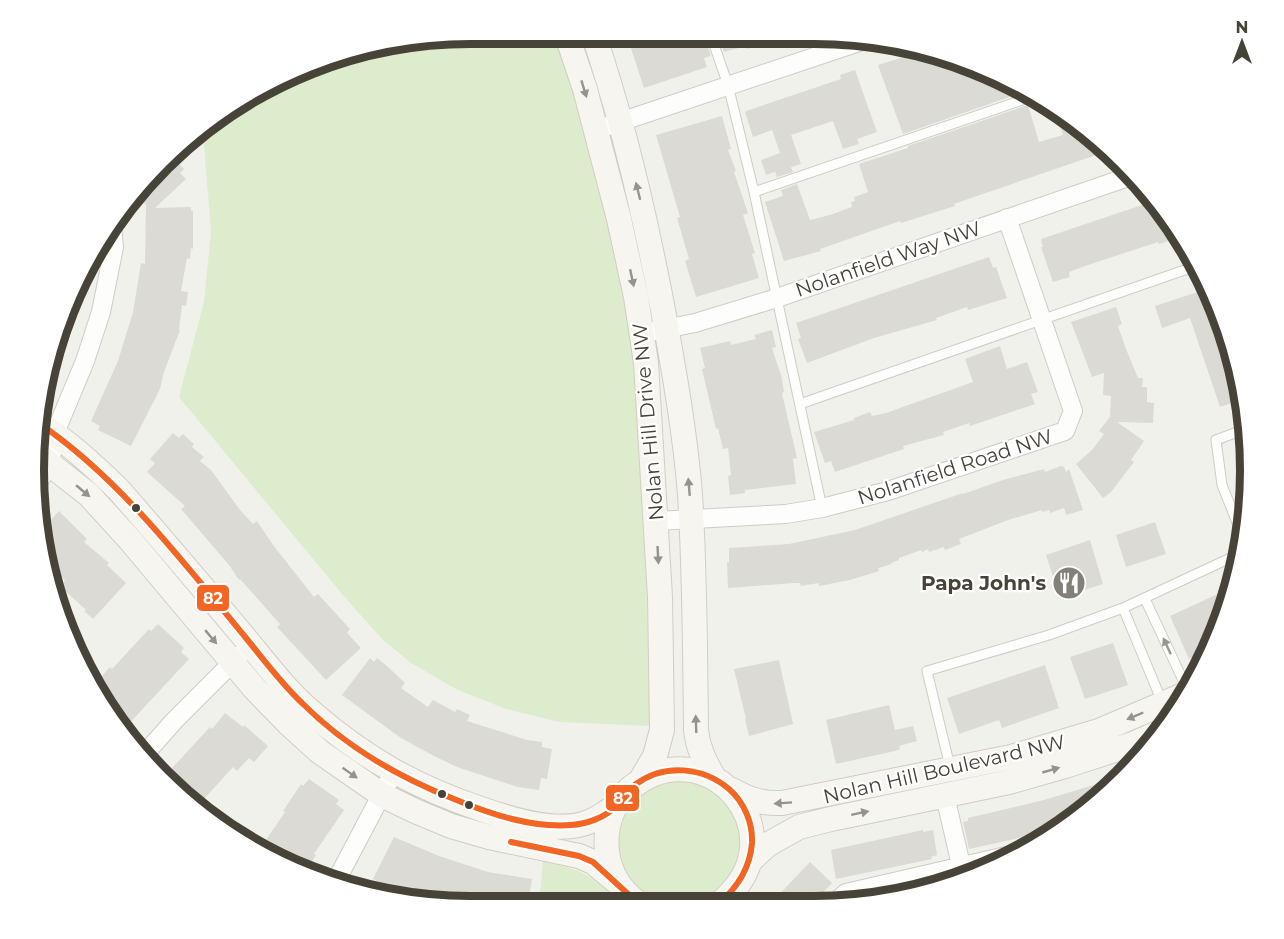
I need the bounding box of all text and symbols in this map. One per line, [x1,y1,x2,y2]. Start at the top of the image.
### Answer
north arrow [1212,12,1272,72]
text: N [1236,18,1248,37]
one-way arrow [580,80,589,98]
one-way arrow [633,182,643,201]
street label: Nolanfield Way NW [792,216,984,302]
one-way arrow [627,268,637,287]
street label: Nolan Hill Drive NW [627,322,669,522]
street label: Nolanfield Road NW [854,424,1056,510]
one-way arrow [684,477,694,496]
one-way arrow [75,484,91,497]
unlabelled marker [130,502,142,514]
one-way arrow [654,545,663,564]
restaurant icon: Papa John's [1051,565,1087,601]
place label: Papa John's [921,571,1046,595]
line badge: 82 [196,584,230,612]
text: 82 [203,589,223,608]
one-way arrow [204,629,217,644]
one-way arrow [1162,637,1171,654]
one-way arrow [1125,711,1143,721]
one-way arrow [691,714,701,733]
street label: Nolan Hill Boulevard NW [821,729,1067,809]
one-way arrow [1042,765,1060,774]
one-way arrow [342,767,358,778]
line badge: 82 [605,784,640,812]
unlabelled marker [436,788,448,800]
text: 82 [613,789,633,808]
one-way arrow [773,798,792,807]
unlabelled marker [463,799,475,811]
one-way arrow [851,808,870,817]

